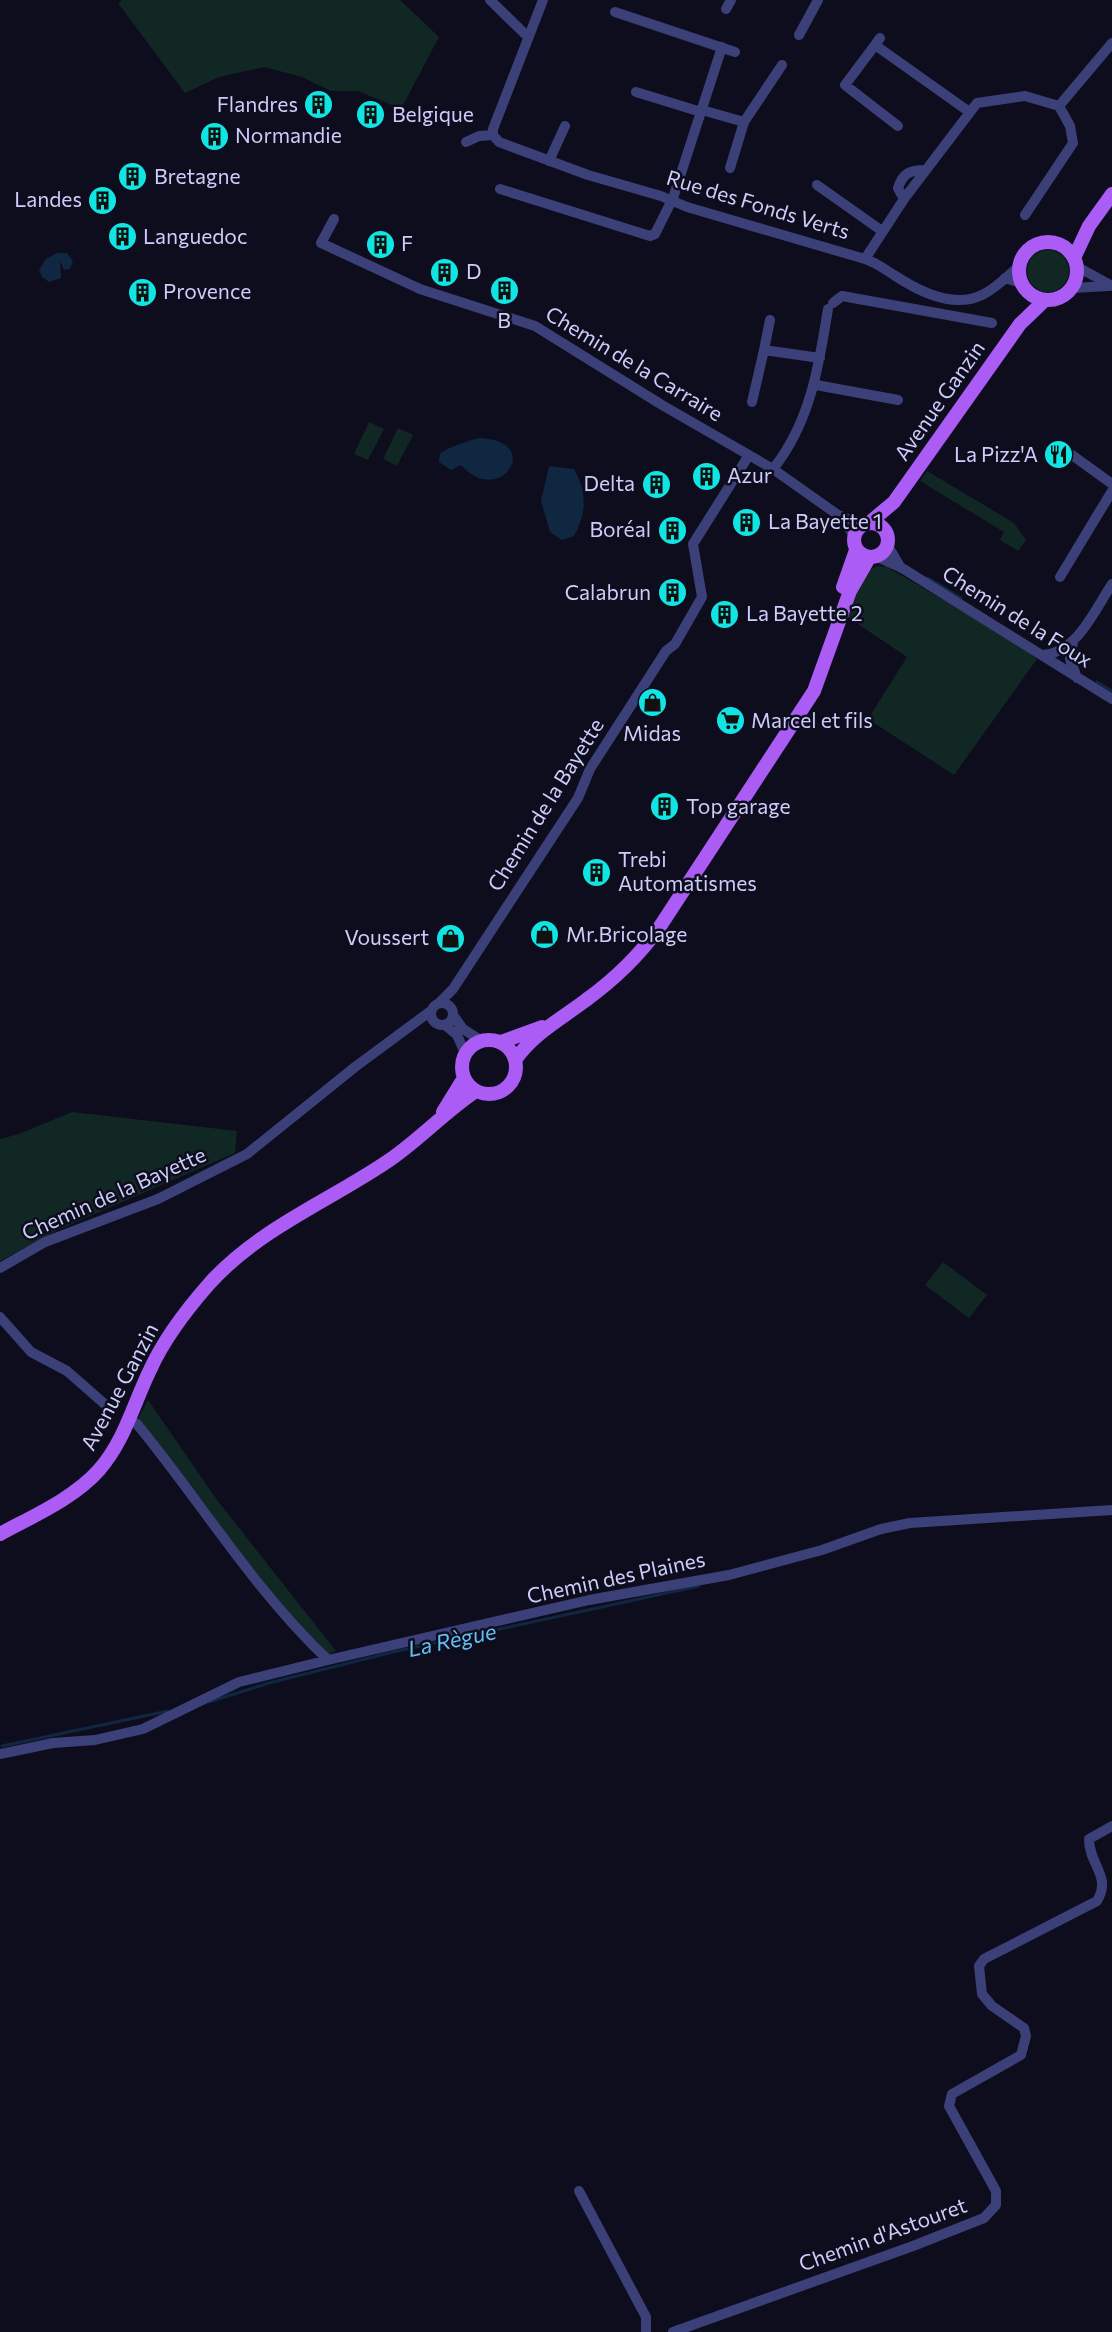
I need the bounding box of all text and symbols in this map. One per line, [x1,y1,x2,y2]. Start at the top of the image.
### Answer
building icon: Flandres [303,89,335,121]
place label: Flandres [217,91,298,116]
building icon: Belgique [355,99,387,131]
place label: Belgique [392,101,474,126]
building icon: Normandie [198,120,230,152]
place label: Normandie [235,122,342,147]
building icon: Bretagne [117,161,149,193]
place label: Bretagne [154,163,241,188]
street label: Rue des Fonds Verts [664,164,853,243]
building icon: Landes [87,184,119,216]
place label: Landes [14,186,82,211]
building icon: Languedoc [106,221,138,253]
place label: Languedoc [143,223,247,248]
building icon: F [364,228,396,260]
place label: F [401,230,413,255]
building icon: D [429,256,461,288]
place label: D [466,258,481,283]
building icon: B [488,274,520,306]
building icon: Provence [126,276,158,308]
place label: Provence [163,278,251,303]
street label: Chemin de la Carraire [542,300,728,426]
place label: B [497,307,511,332]
street label: Avenue Ganzin [888,336,989,465]
restaurant icon: La Pizz'A [1043,439,1075,471]
place label: La Pizz'A [954,441,1038,466]
building icon: Azur [690,460,722,492]
place label: Azur [727,462,772,487]
building icon: Delta [640,468,672,500]
place label: Delta [584,470,635,495]
building icon: La Bayette 1 [731,506,763,538]
place label: La Bayette 1 [768,508,882,533]
building icon: Boréal [656,514,688,546]
place label: Boréal [589,516,651,541]
street label: Chemin de la Foux [938,560,1097,672]
building icon: Calabrun [656,577,688,609]
place label: Calabrun [565,579,651,604]
building icon: La Bayette 2 [709,598,741,630]
place label: La Bayette 2 [746,600,863,625]
shop icon: Midas [636,687,668,719]
supermarket icon: Marcel et fils [714,705,746,737]
place label: Marcel et fils [751,707,873,732]
street label: Chemin de la Bayette [481,713,608,895]
place label: Midas [623,720,681,745]
building icon: Top garage [649,791,681,823]
place label: Top garage [686,793,790,818]
place label: Trebi Automatismes [618,846,757,895]
building icon: Trebi Automatismes [581,856,613,888]
shop icon: Mr.Bricolage [529,919,561,951]
place label: Mr.Bricolage [566,921,687,946]
shop icon: Voussert [434,922,466,954]
place label: Voussert [345,924,429,949]
street label: Chemin de la Bayette [18,1141,209,1244]
street label: Avenue Ganzin [75,1318,163,1454]
street label: Chemin des Plaines [524,1545,707,1608]
water label: La Règue [405,1617,499,1662]
street label: Chemin d'Astouret [795,2192,970,2276]

